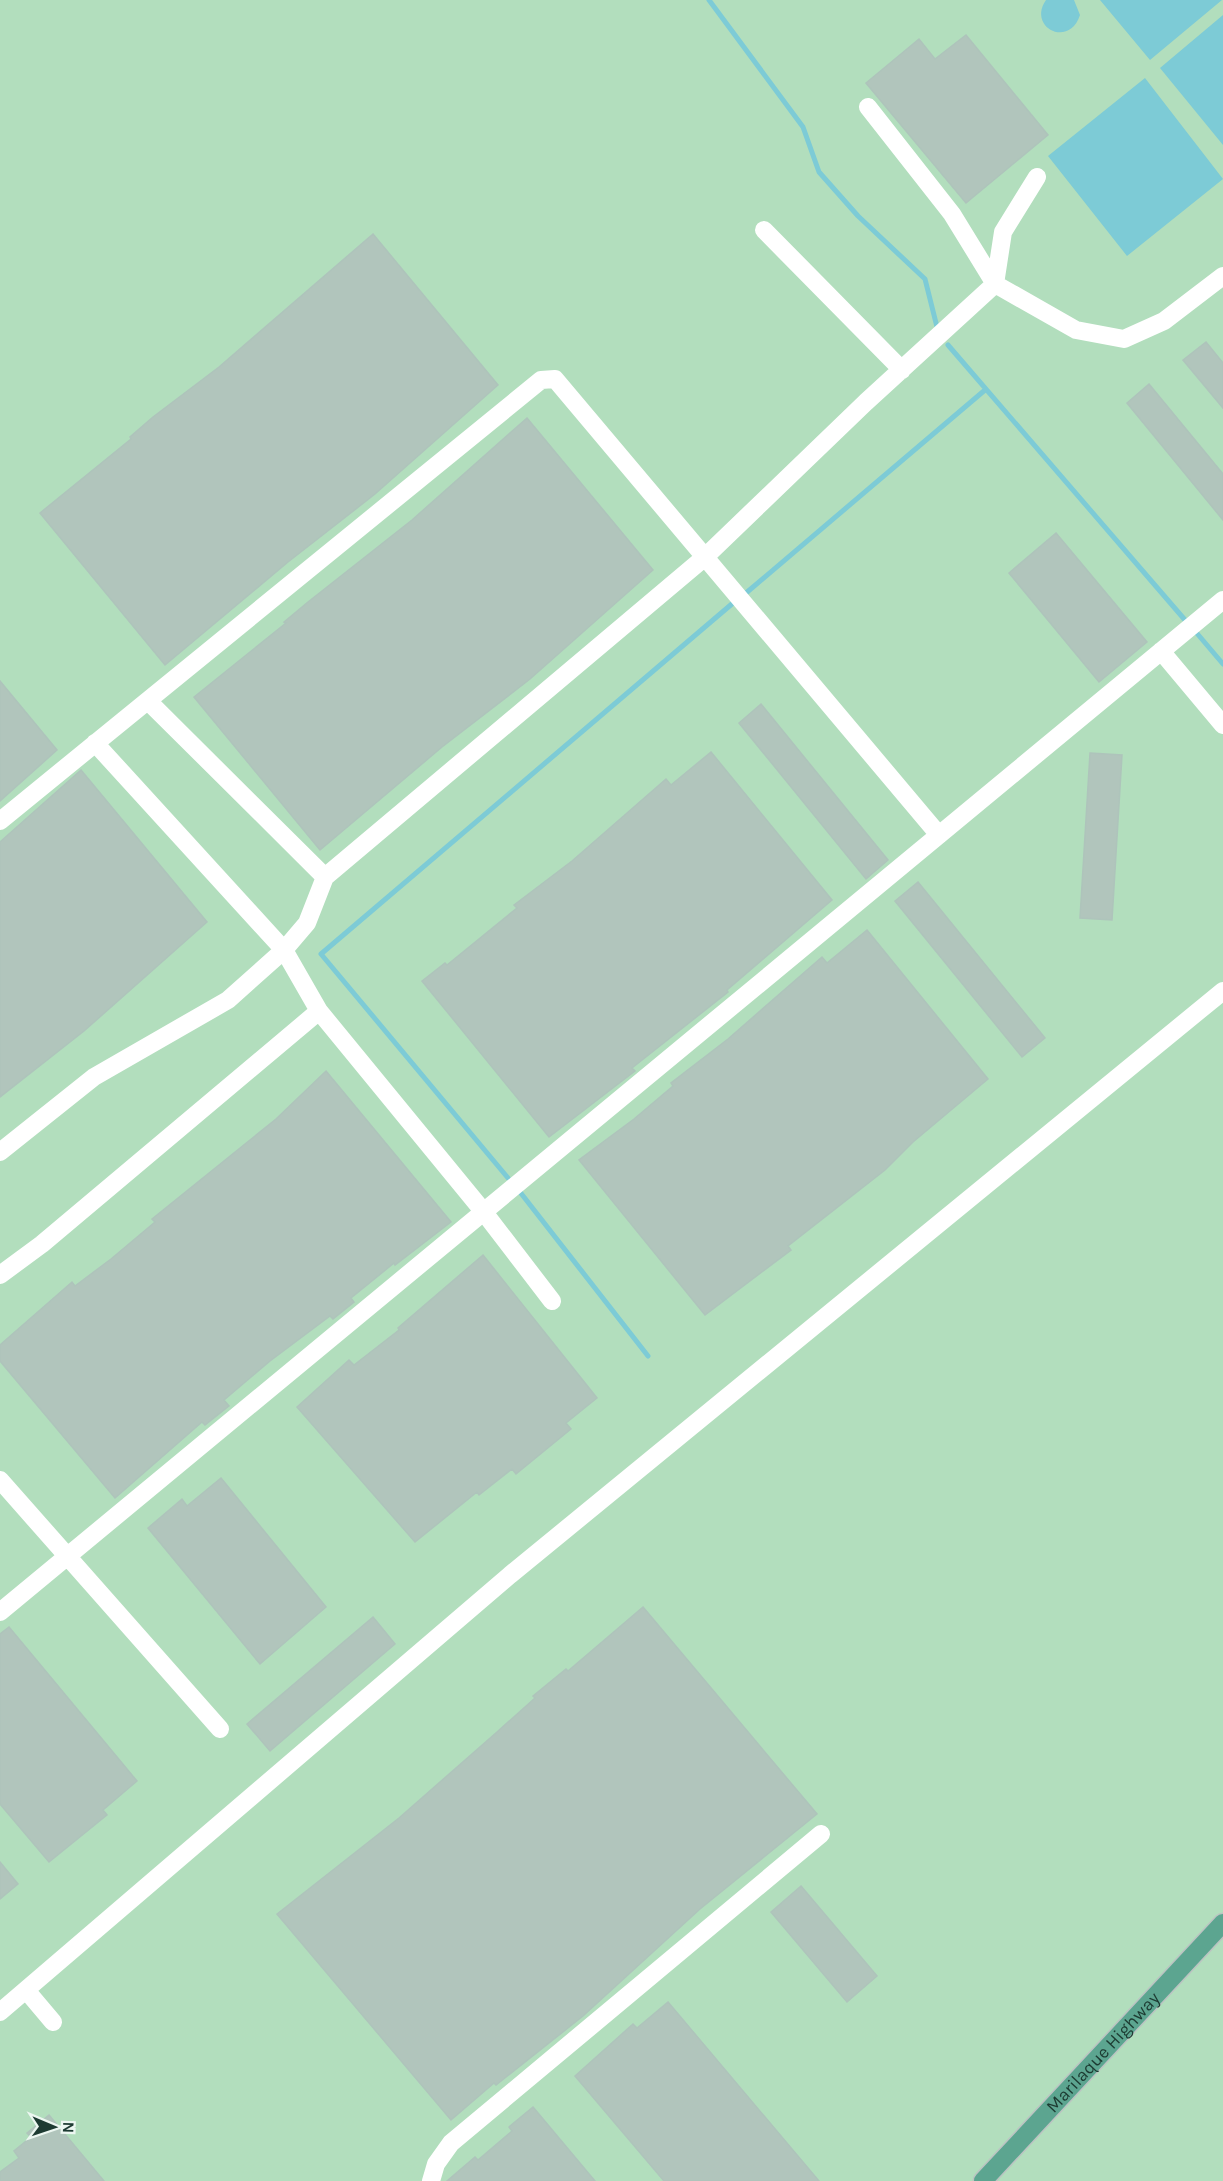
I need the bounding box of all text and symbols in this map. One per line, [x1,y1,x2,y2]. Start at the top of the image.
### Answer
street label: Marilaque Highway [1041,1987,1165,2117]
north arrow [24,2097,84,2157]
text: N [59,2121,78,2134]

